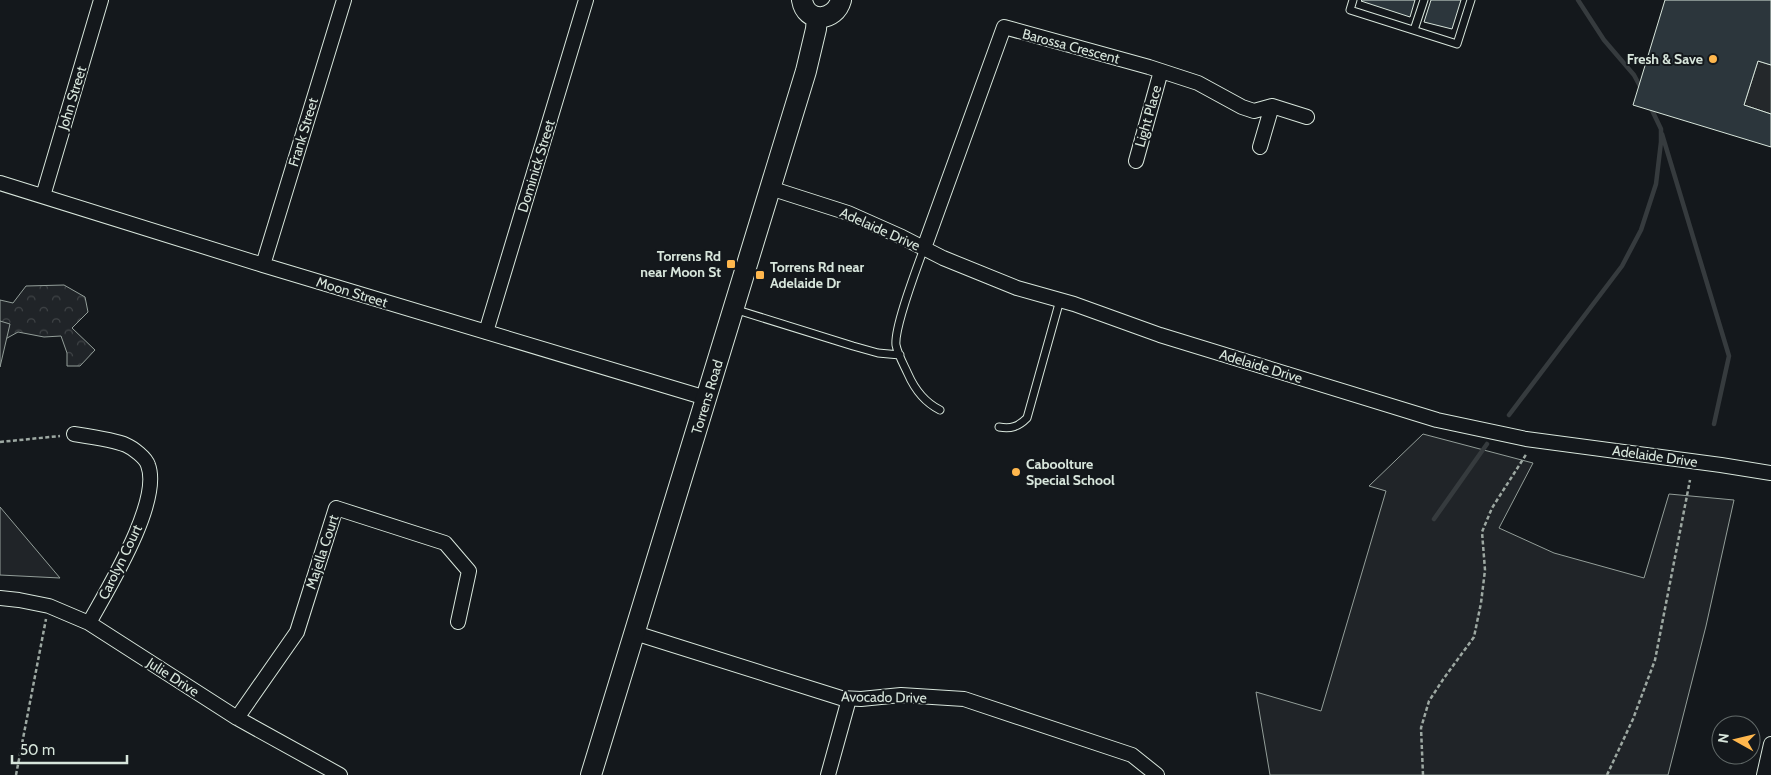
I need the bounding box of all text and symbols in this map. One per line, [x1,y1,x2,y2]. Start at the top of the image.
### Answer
street label: Barossa Crescent [1020,24,1122,68]
place label: Fresh & Save [1627,50,1703,68]
marker: Fresh & Save [1707,53,1719,65]
street label: John Street [54,64,90,133]
street label: Light Place [1131,83,1165,149]
street label: Frank Street [284,95,322,169]
street label: Dominick Street [513,117,559,214]
street label: Adelaide Drive [837,203,923,255]
place label: Torrens Rd near Moon St [640,247,721,281]
marker: Torrens Rd near Moon St [725,258,737,270]
place label: Torrens Rd near Adelaide Dr [770,258,864,292]
marker: Torrens Rd near Adelaide Dr [754,269,766,281]
street label: Moon Street [314,273,390,311]
street label: Adelaide Drive [1217,345,1305,387]
street label: Torrens Road [687,358,727,436]
street label: Adelaide Drive [1611,441,1699,471]
place label: Caboolture Special School [1026,455,1115,489]
marker: Caboolture Special School [1010,466,1022,478]
street label: Majella Court [302,512,343,592]
street label: Carolyn Court [94,521,146,602]
street label: Julie Drive [143,653,203,701]
street label: Avocado Drive [841,687,927,707]
north arrow [1711,715,1761,765]
scale bar [12,732,128,764]
text: N [1714,732,1733,744]
text: 50 m [20,741,55,759]

